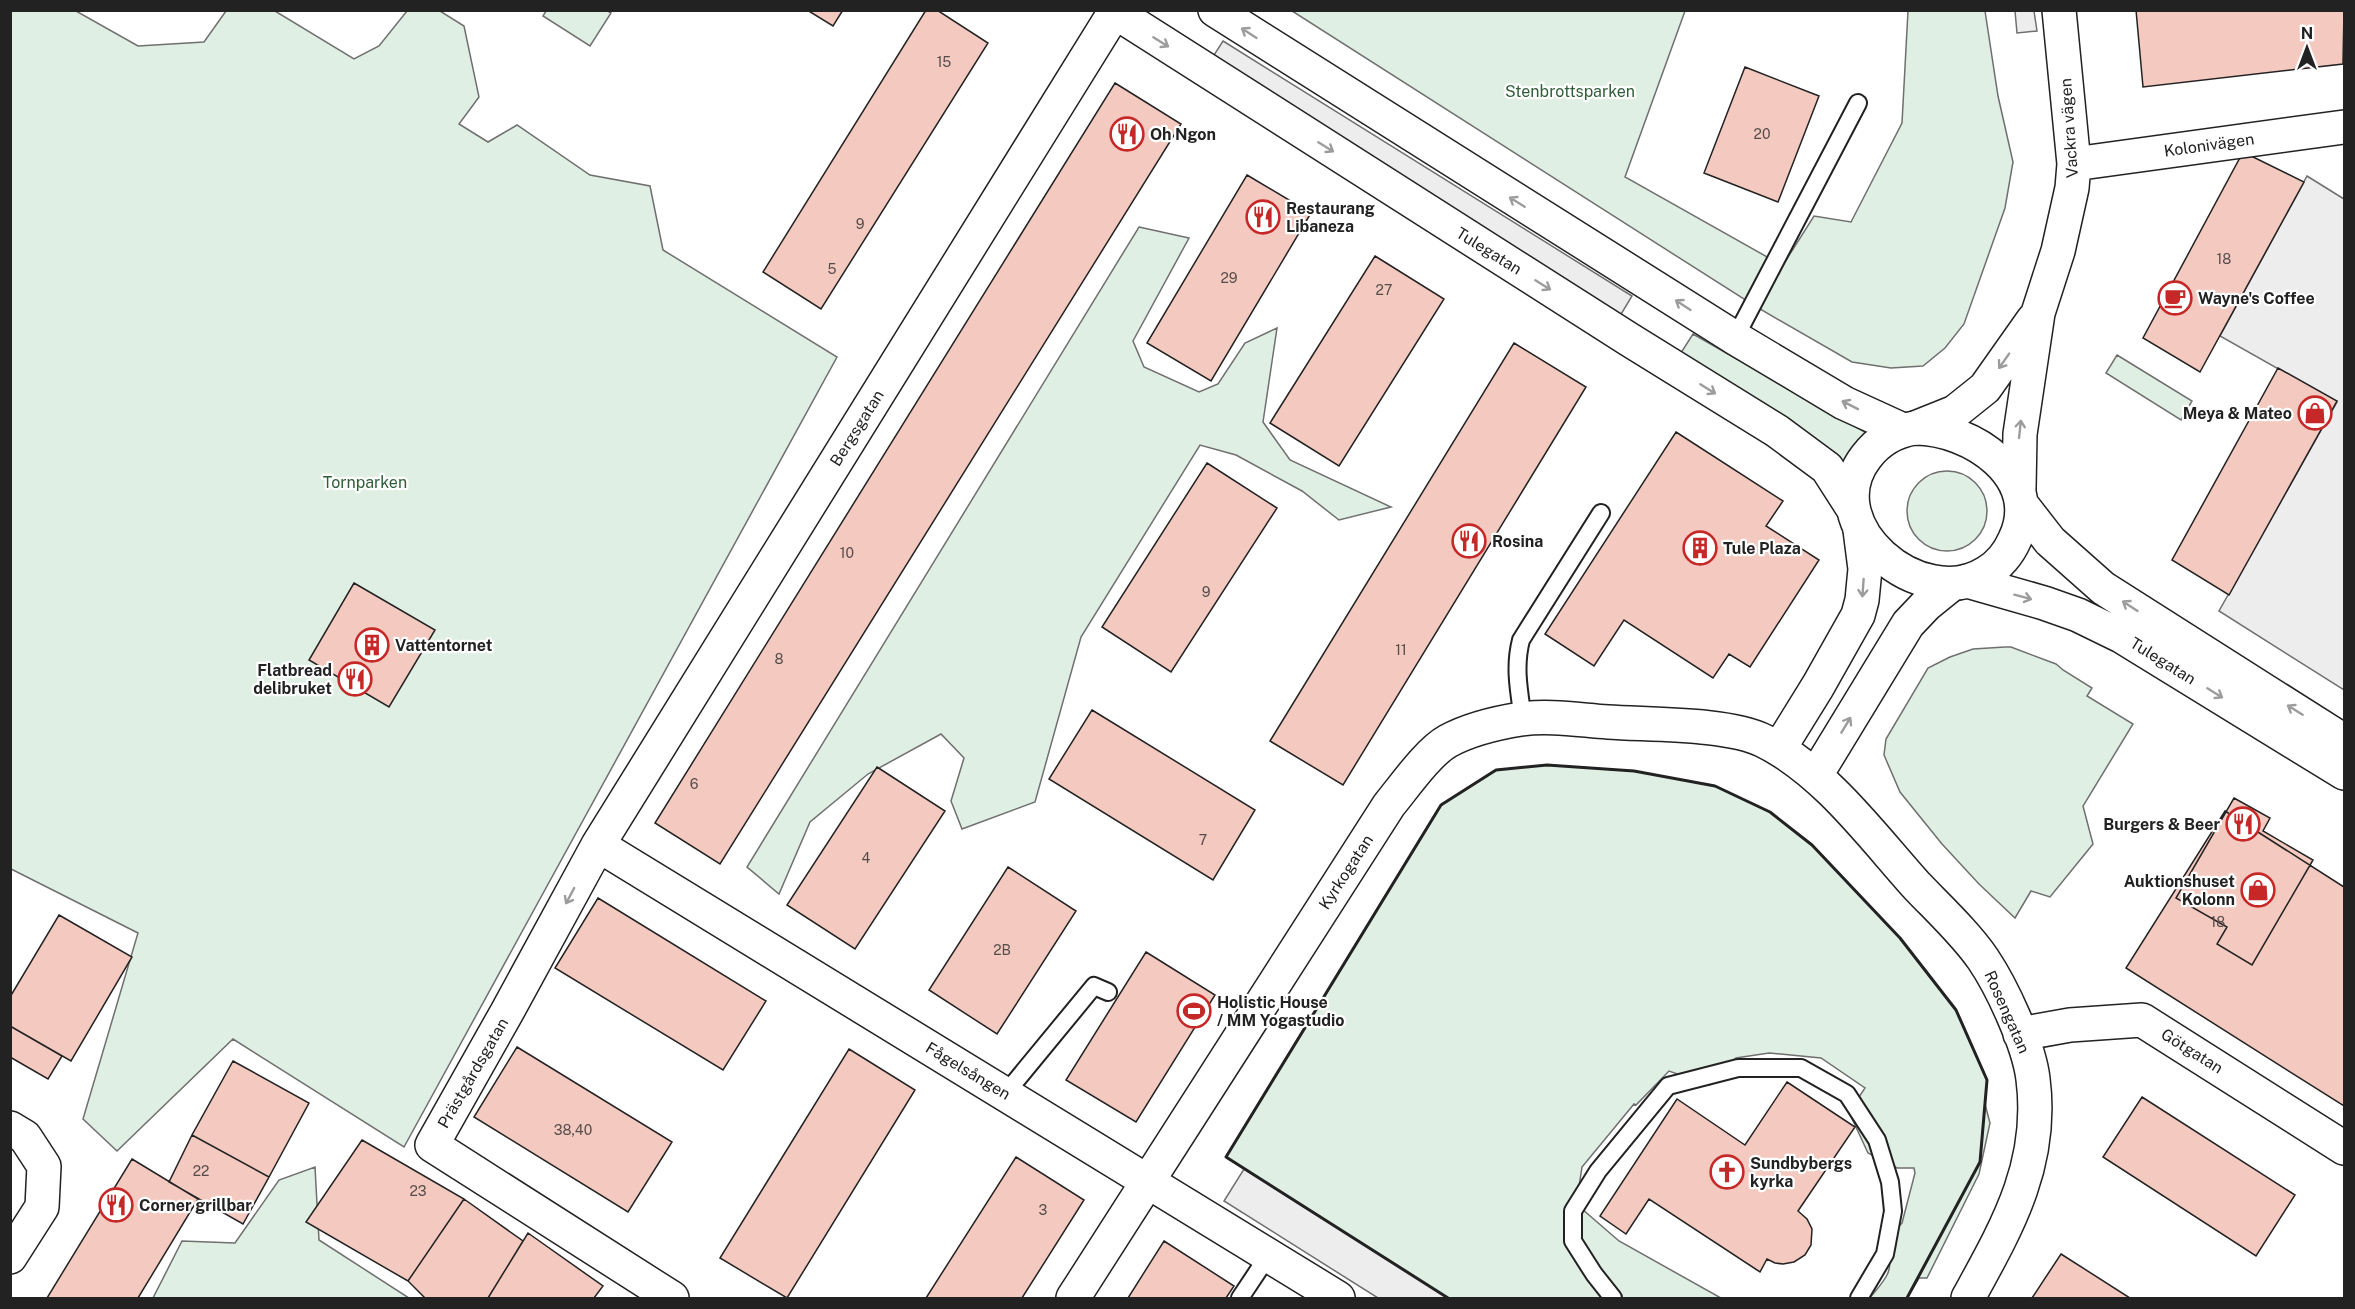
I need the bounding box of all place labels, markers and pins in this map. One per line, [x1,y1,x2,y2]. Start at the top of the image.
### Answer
restaurant icon: Oh Ngon [1109,116,1145,152]
place label: Oh Ngon [1150,125,1216,144]
restaurant icon: Restaurang Libaneza [1245,199,1281,235]
place label: Restaurang Libaneza [1286,199,1375,236]
cafe icon: Wayne's Coffee [2157,280,2193,316]
place label: Wayne's Coffee [2198,289,2315,308]
shop icon: Meya & Mateo [2297,395,2333,431]
place label: Meya & Mateo [2183,404,2292,423]
restaurant icon: Rosina [1451,523,1487,559]
building icon: Tule Plaza [1682,530,1718,566]
place label: Rosina [1492,532,1543,551]
place label: Tule Plaza [1723,539,1801,558]
building icon: Vattentornet [354,627,390,663]
place label: Vattentornet [395,636,493,655]
place label: Flatbread delibruket [253,661,332,698]
restaurant icon: Flatbread delibruket [337,661,373,697]
restaurant icon: Burgers & Beer [2225,806,2261,842]
place label: Burgers & Beer [2103,815,2220,834]
place label: Auktionshuset Kolonn [2124,872,2235,909]
shop icon: Auktionshuset Kolonn [2240,872,2276,908]
sports icon: Holistic House / MM Yogastudio [1176,993,1212,1029]
place label: Holistic House / MM Yogastudio [1217,993,1344,1030]
church icon: Sundbybergs kyrka [1709,1154,1745,1190]
place label: Sundbybergs kyrka [1750,1154,1852,1191]
restaurant icon: Corner grillbar [98,1187,134,1223]
place label: Corner grillbar [139,1196,252,1215]

